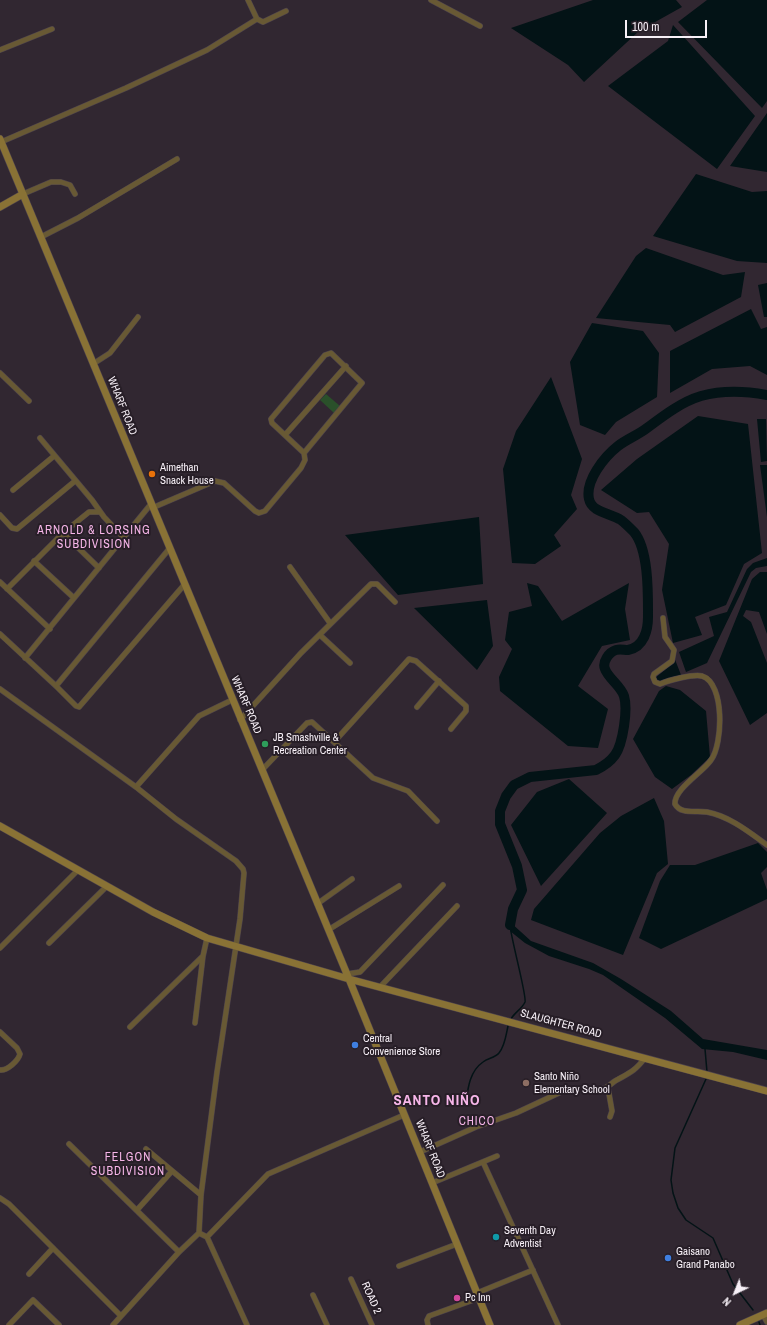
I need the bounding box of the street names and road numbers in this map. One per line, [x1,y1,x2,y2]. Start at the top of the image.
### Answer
street label: WHARF ROAD [104,375,140,437]
street label: WHARF ROAD [228,674,264,736]
street label: SLAUGHTER ROAD [519,1007,603,1041]
street label: WHARF ROAD [412,1118,448,1180]
street label: ROAD 2 [358,1280,384,1316]

